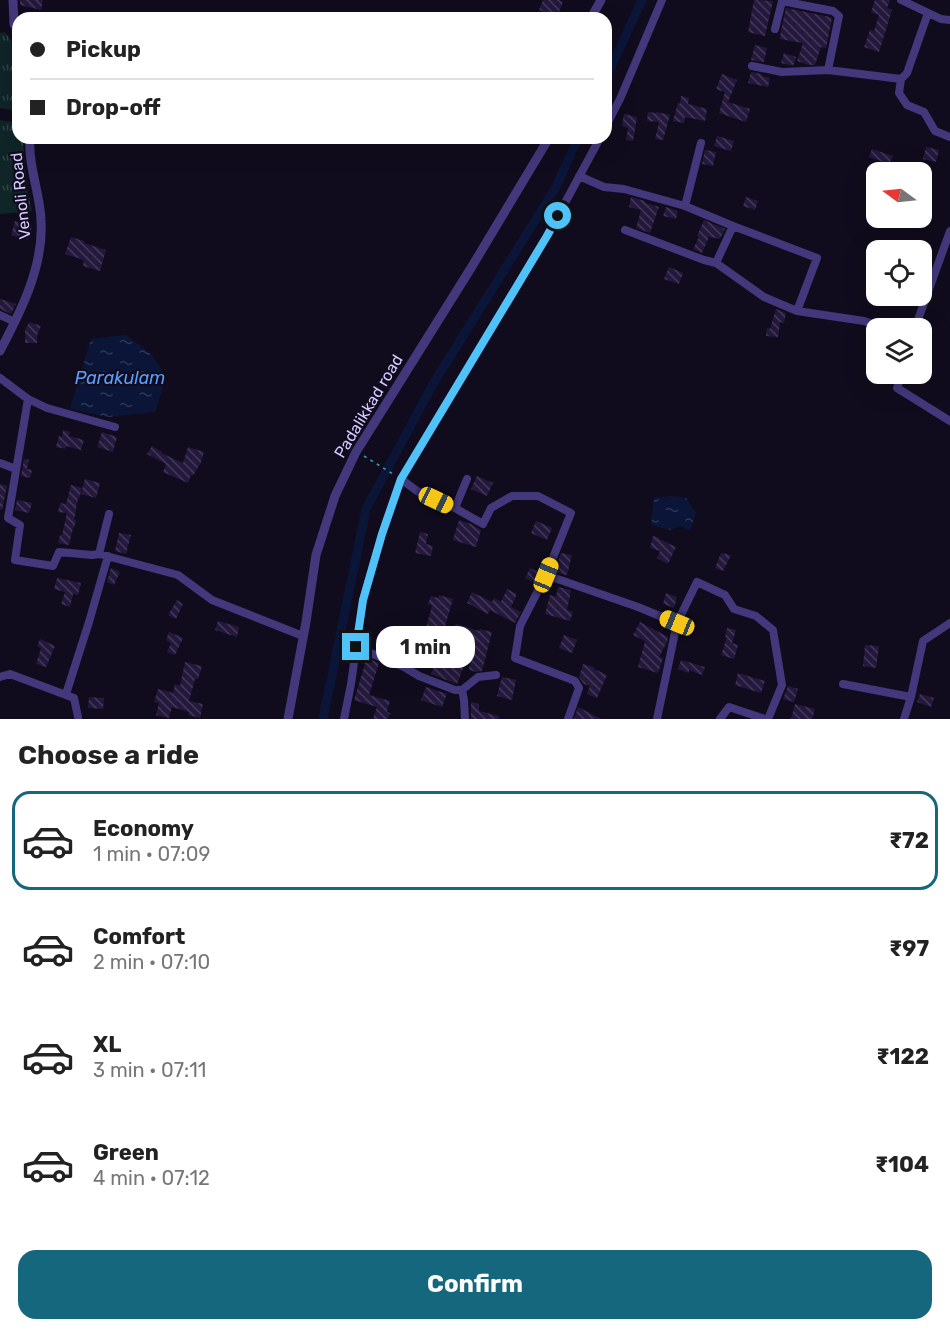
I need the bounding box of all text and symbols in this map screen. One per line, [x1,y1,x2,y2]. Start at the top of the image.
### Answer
text: Pickup [66,36,141,63]
text: Drop-off [66,94,161,121]
street label: Venoli Road [6,152,34,240]
north arrow [866,162,932,228]
map controls [866,162,932,384]
route start [544,202,571,229]
button: locate [866,240,932,306]
button: layers [866,318,932,384]
street label: Padalikkad road [330,351,407,461]
water label: Parakulam [75,367,165,389]
car [416,484,456,516]
car [531,555,561,595]
car [657,608,697,638]
callout: 1 min [377,626,476,668]
route end [342,633,369,660]
text: 1 min [400,635,451,659]
text: Choose a ride [18,739,199,771]
icon: car [21,814,75,868]
text: Economy [93,815,194,842]
text: ₹72 [889,827,929,854]
text: 1 min · 07:09 [93,842,210,866]
icon: car [21,922,75,976]
text: Comfort [93,923,185,950]
text: ₹97 [889,935,929,962]
text: 2 min · 07:10 [93,950,210,974]
icon: car [21,1030,75,1084]
text: XL [93,1031,121,1058]
text: ₹122 [876,1043,929,1070]
text: 3 min · 07:11 [93,1058,206,1082]
icon: car [21,1138,75,1192]
text: Green [93,1139,159,1166]
text: ₹104 [875,1151,929,1178]
text: 4 min · 07:12 [93,1166,210,1190]
button: Confirm [18,1250,932,1319]

